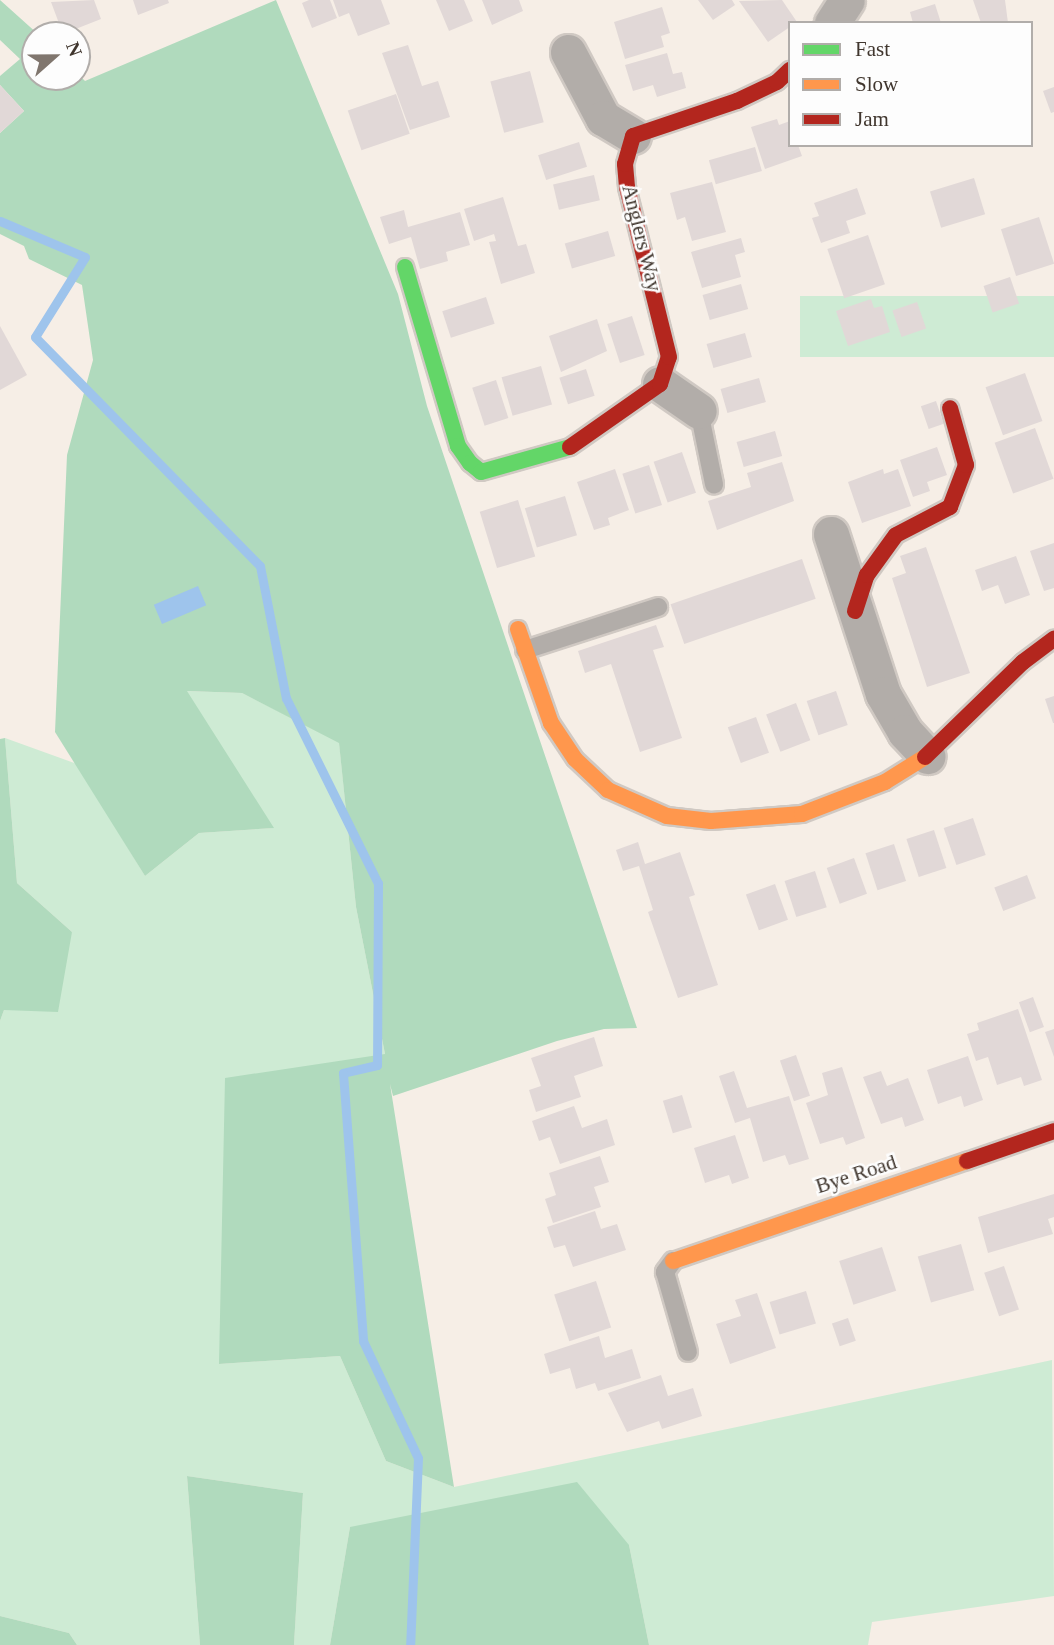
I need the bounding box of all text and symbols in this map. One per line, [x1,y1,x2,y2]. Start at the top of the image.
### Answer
north arrow [21,21,91,91]
legend [788,21,1033,147]
text: Fast [855,37,890,61]
text: N [62,39,86,59]
text: Slow [855,72,898,96]
text: Jam [855,107,889,131]
street label: Anglers Way [617,182,667,294]
street label: Bye Road [812,1149,900,1199]

